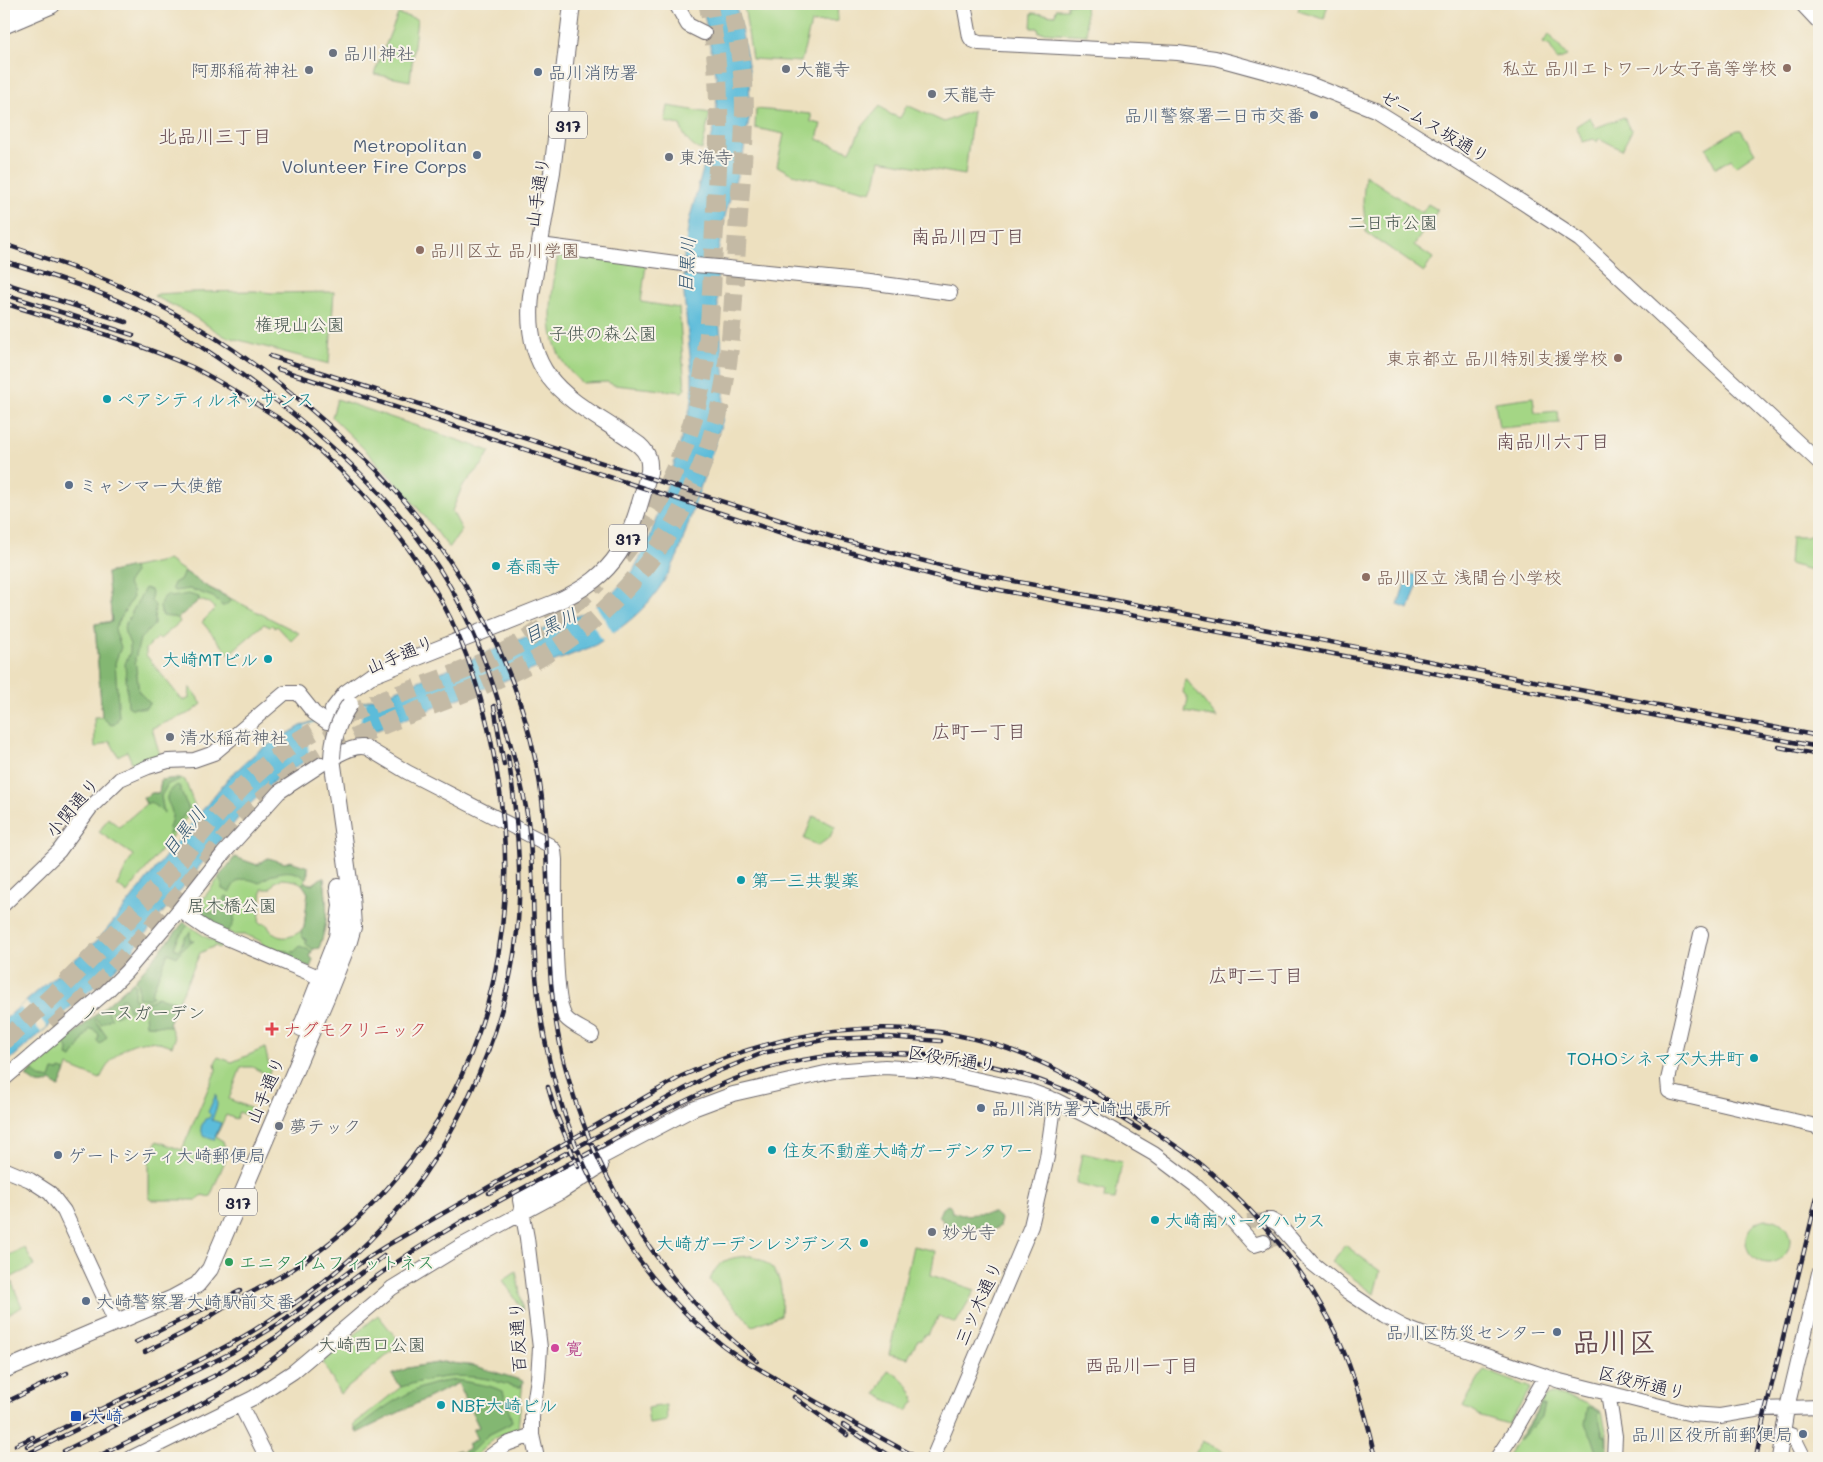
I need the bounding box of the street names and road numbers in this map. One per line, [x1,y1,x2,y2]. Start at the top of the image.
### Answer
street label: ゼームス坂通り [1375,84,1495,168]
road number: 317 [549,112,587,138]
street label: 山手通り [520,155,554,229]
road number: 317 [609,524,647,552]
street label: 山手通り [362,629,438,679]
street label: 小関通り [40,772,104,842]
street label: 区役所通り [906,1039,998,1077]
street label: 山手通り [240,1052,290,1128]
road number: 317 [219,1188,257,1216]
street label: 三ツ木通り [949,1257,1007,1349]
street label: 百反通り [503,1300,531,1374]
street label: 区役所通り [1595,1359,1689,1405]

